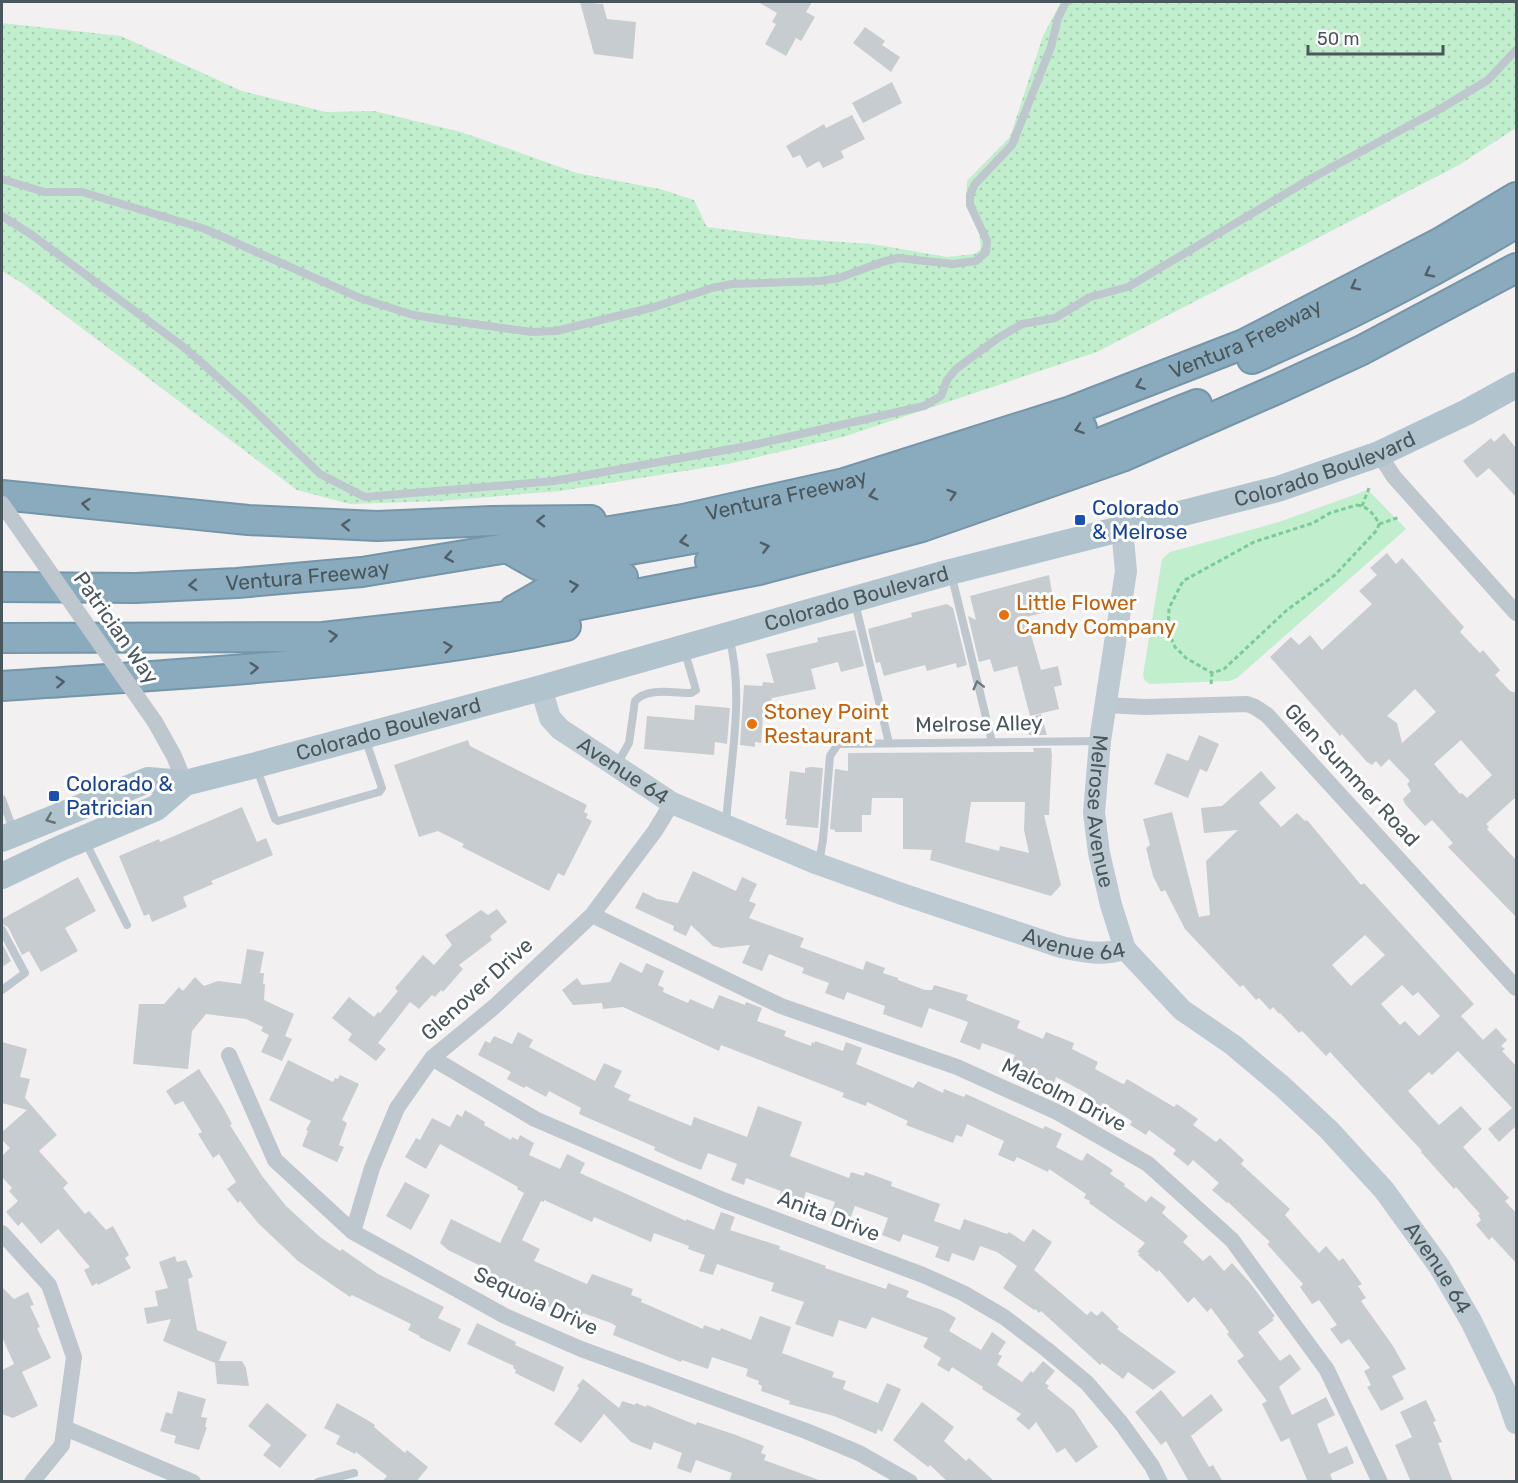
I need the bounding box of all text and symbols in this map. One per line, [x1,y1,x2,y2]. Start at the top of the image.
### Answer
scale bar [1308,18,1443,56]
text: 50 m [1317,28,1360,50]
one-way arrow [1425,266,1435,277]
one-way arrow [1351,279,1361,290]
street label: Ventura Freeway [1166,293,1326,384]
one-way arrow [1135,377,1145,390]
one-way arrow [1074,421,1084,434]
street label: Colorado Boulevard [1231,426,1419,512]
street label: Ventura Freeway [703,463,870,526]
one-way arrow [868,488,879,500]
one-way arrow [946,489,957,502]
place label: Colorado & Melrose [1092,495,1188,544]
one-way arrow [82,498,91,511]
marker: Colorado & Melrose [1073,513,1087,527]
one-way arrow [536,515,545,527]
one-way arrow [341,518,350,531]
one-way arrow [679,534,689,547]
one-way arrow [760,542,770,555]
one-way arrow [444,550,454,563]
street label: Ventura Freeway [225,555,392,596]
street label: Colorado Boulevard [761,560,951,636]
street label: Patrician Way [69,567,164,689]
one-way arrow [188,579,197,592]
one-way arrow [568,580,578,593]
place label: Little Flower Candy Company [1016,590,1176,639]
marker: Little Flower Candy Company [997,608,1011,622]
one-way arrow [328,630,337,643]
one-way arrow [444,641,453,653]
one-way arrow [250,662,259,675]
one-way arrow [55,676,64,689]
one-way arrow [972,680,985,690]
street label: Colorado Boulevard [293,692,484,766]
street label: Glen Summer Road [1280,698,1425,851]
place label: Stoney Point Restaurant [764,699,889,748]
street label: Melrose Alley [915,710,1043,737]
marker: Stoney Point Restaurant [745,717,759,731]
street label: Avenue 64 [573,731,674,810]
street label: Melrose Avenue [1082,734,1120,890]
place label: Colorado & Patrician [66,771,173,820]
marker: Colorado & Patrician [47,789,61,803]
one-way arrow [45,812,55,825]
street label: Avenue 64 [1020,922,1128,965]
street label: Glenover Drive [416,932,538,1045]
street label: Malcolm Drive [998,1052,1131,1137]
street label: Anita Drive [775,1185,884,1246]
street label: Avenue 64 [1399,1217,1477,1318]
street label: Sequoia Drive [470,1261,602,1340]

